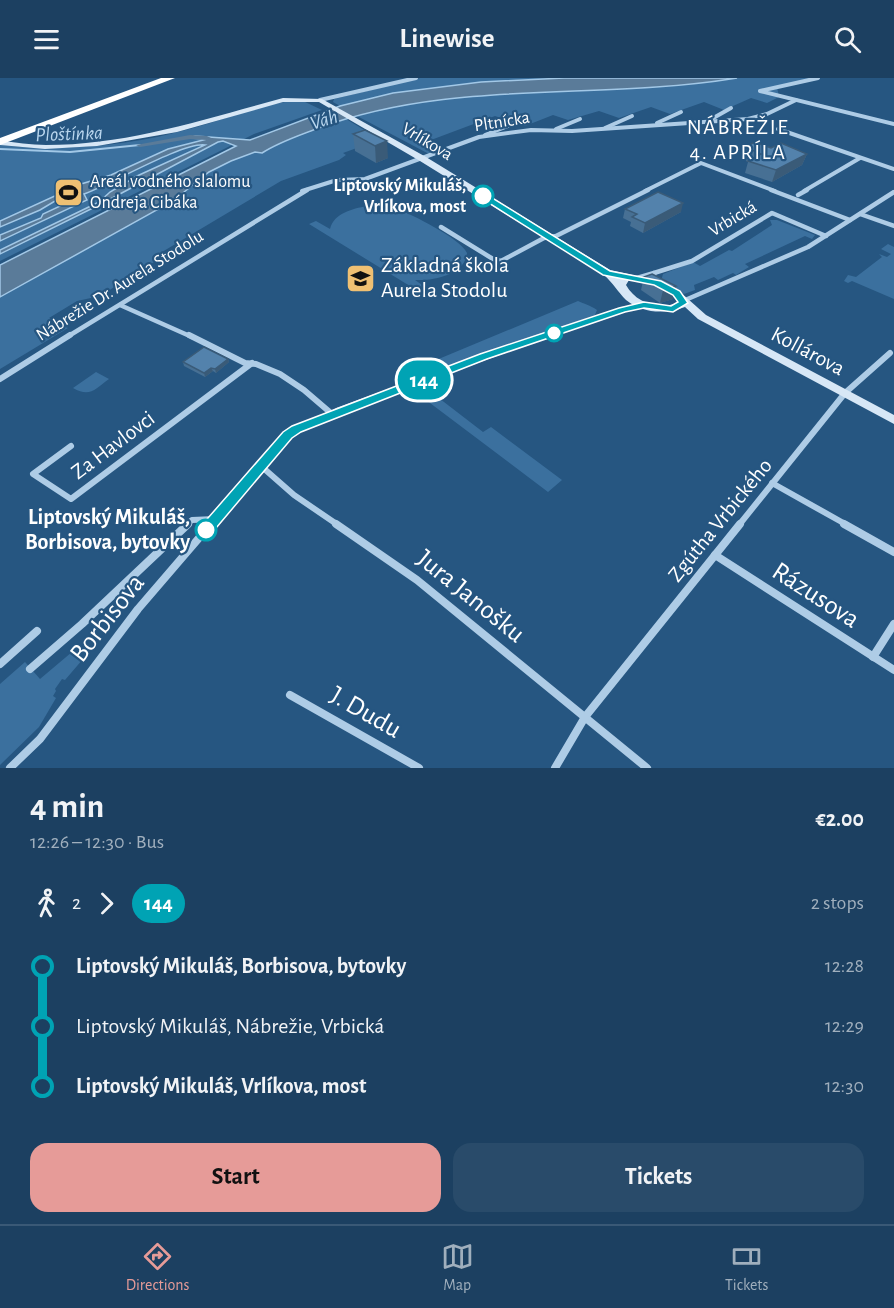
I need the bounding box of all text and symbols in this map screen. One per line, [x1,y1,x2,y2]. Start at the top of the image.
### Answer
icon: menu [30,23,63,56]
icon: search [831,23,864,56]
text: Linewise [400,25,494,52]
water label: Váh [308,106,340,134]
street label: Pltnícka [473,109,531,135]
district label: NÁBREŽIE 4. APRÍLA [687,115,789,163]
street label: Vrlíkova [398,120,456,164]
water label: Ploštínka [35,123,103,145]
place label: Areál vodného slalomu Ondreja Cibáka [90,173,250,212]
sports icon: Areál vodného slalomu Ondreja Cibáka [53,176,85,208]
place label: Liptovský Mikuláš, Vrlíkova, most [333,177,466,216]
marker: Liptovský Mikuláš, Vrlíkova, most [472,185,494,207]
street label: Vrbická [706,198,760,240]
street label: Nábrežie Dr. Aurela Stodolu [33,227,207,345]
place label: Základná škola Aurela Stodolu [381,254,509,301]
school or university icon: Základná škola Aurela Stodolu [344,262,376,294]
street label: Kollárova [768,323,848,379]
unlabelled marker [545,324,563,342]
line badge: 144 [390,360,458,400]
text: 144 [410,370,438,391]
street label: Za Havlovci [67,407,159,483]
street label: Zgútha Vrbického [664,454,776,586]
place label: Liptovský Mikuláš, Borbisova, bytovky [25,506,190,554]
marker: Liptovský Mikuláš, Borbisova, bytovky [195,519,217,541]
street label: Jura Janošku [412,545,530,648]
street label: Rázusova [767,557,865,633]
street label: Borbisova [65,569,149,667]
street label: J. Dudu [326,681,406,743]
text: 4 min [30,791,104,824]
text: €2.00 [815,808,864,830]
text: 12:26 – 12:30 · Bus [30,832,164,852]
icon: walk [30,887,63,920]
icon: forward [90,887,123,920]
text: 2 [72,893,81,913]
text: 144 [144,893,173,914]
text: 2 stops [811,893,864,913]
text: Liptovský Mikuláš, Borbisova, bytovky [76,955,406,977]
text: 12:28 [825,956,864,976]
text: Liptovský Mikuláš, Nábrežie, Vrbická [76,1015,384,1037]
text: 12:29 [825,1016,864,1036]
text: Liptovský Mikuláš, Vrlíkova, most [76,1075,366,1097]
text: 12:30 [825,1076,864,1096]
button: Start [30,1143,441,1212]
button: Tickets [453,1143,864,1212]
tab: Directions [126,1240,189,1295]
tab: Map [441,1240,474,1295]
tab: Tickets [725,1240,768,1295]

